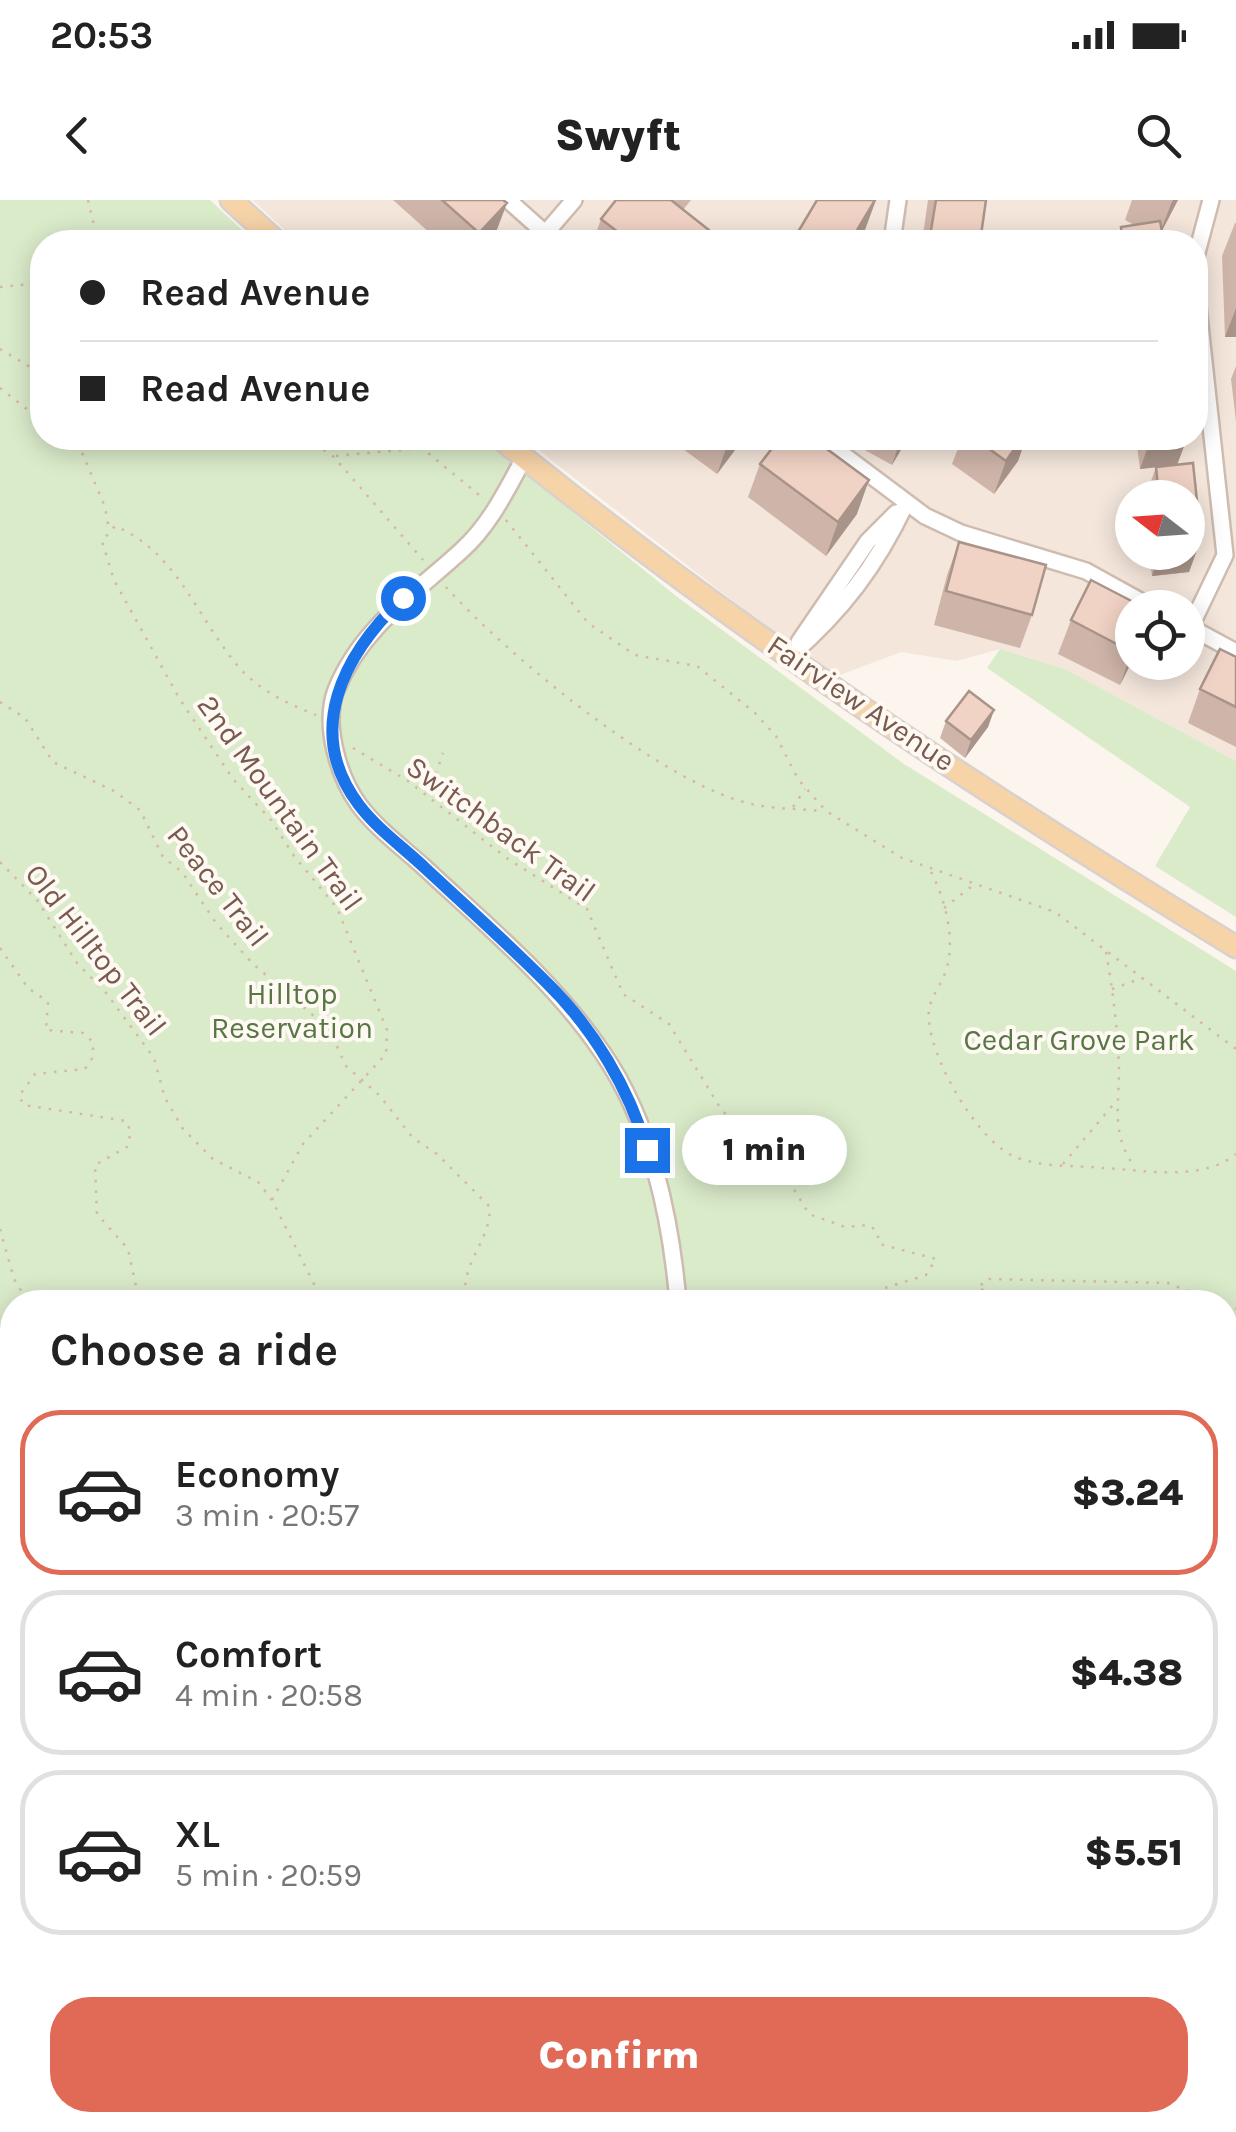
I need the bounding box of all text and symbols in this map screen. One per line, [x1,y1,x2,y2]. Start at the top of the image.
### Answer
text: 20:53 [50,13,153,58]
icon: back [50,108,105,163]
icon: search [1131,108,1186,163]
text: Swyft [555,109,681,161]
text: Read Avenue [140,270,370,315]
text: Read Avenue [140,366,370,411]
north arrow [1115,480,1205,570]
map controls [1115,480,1205,680]
route start [381,576,426,621]
button: locate [1115,590,1205,680]
street label: Fairview Avenue [760,627,962,779]
street label: 2nd Mountain Trail [190,688,370,918]
street label: Switchback Trail [399,748,603,910]
street label: Peace Trail [159,818,277,954]
street label: Old Hilltop Trail [18,857,174,1043]
park label: Hilltop Reservation [211,976,373,1046]
park label: Cedar Grove Park [963,1022,1195,1058]
callout: 1 min [682,1115,847,1185]
route end [625,1128,670,1173]
text: 1 min [723,1131,806,1168]
text: Choose a ride [50,1324,338,1376]
icon: car [55,1448,145,1538]
text: Economy [175,1452,339,1497]
text: $3.24 [1072,1470,1183,1515]
text: 3 min · 20:57 [175,1497,359,1534]
icon: car [55,1628,145,1718]
text: Comfort [175,1632,322,1677]
text: $4.38 [1070,1650,1183,1695]
text: 4 min · 20:58 [175,1677,363,1714]
icon: car [55,1808,145,1898]
text: XL [175,1812,220,1857]
text: $5.51 [1085,1830,1183,1875]
text: 5 min · 20:59 [175,1857,362,1894]
button: Confirm [50,1997,1188,2112]

